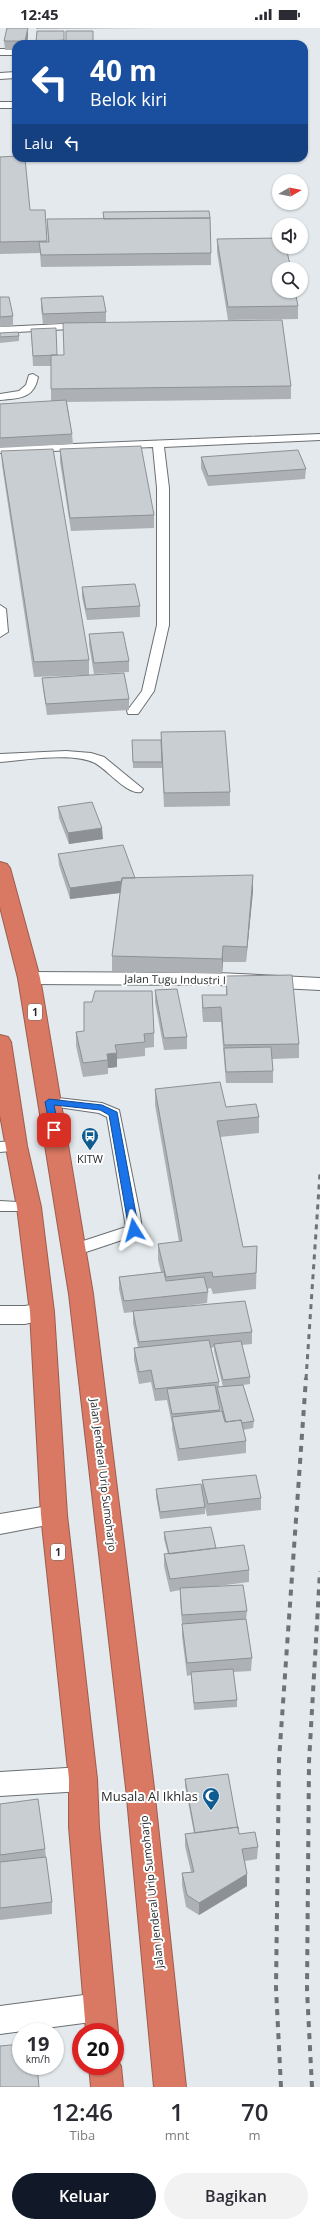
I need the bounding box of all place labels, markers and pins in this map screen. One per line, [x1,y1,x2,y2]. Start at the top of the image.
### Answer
pin [37,1113,71,1147]
bus stop icon: KITW [80,1126,100,1151]
place label: KITW [77,1151,103,1166]
mosque icon: Musala Al Ikhlas [201,1786,221,1811]
place label: Musala Al Ikhlas [101,1787,198,1805]

